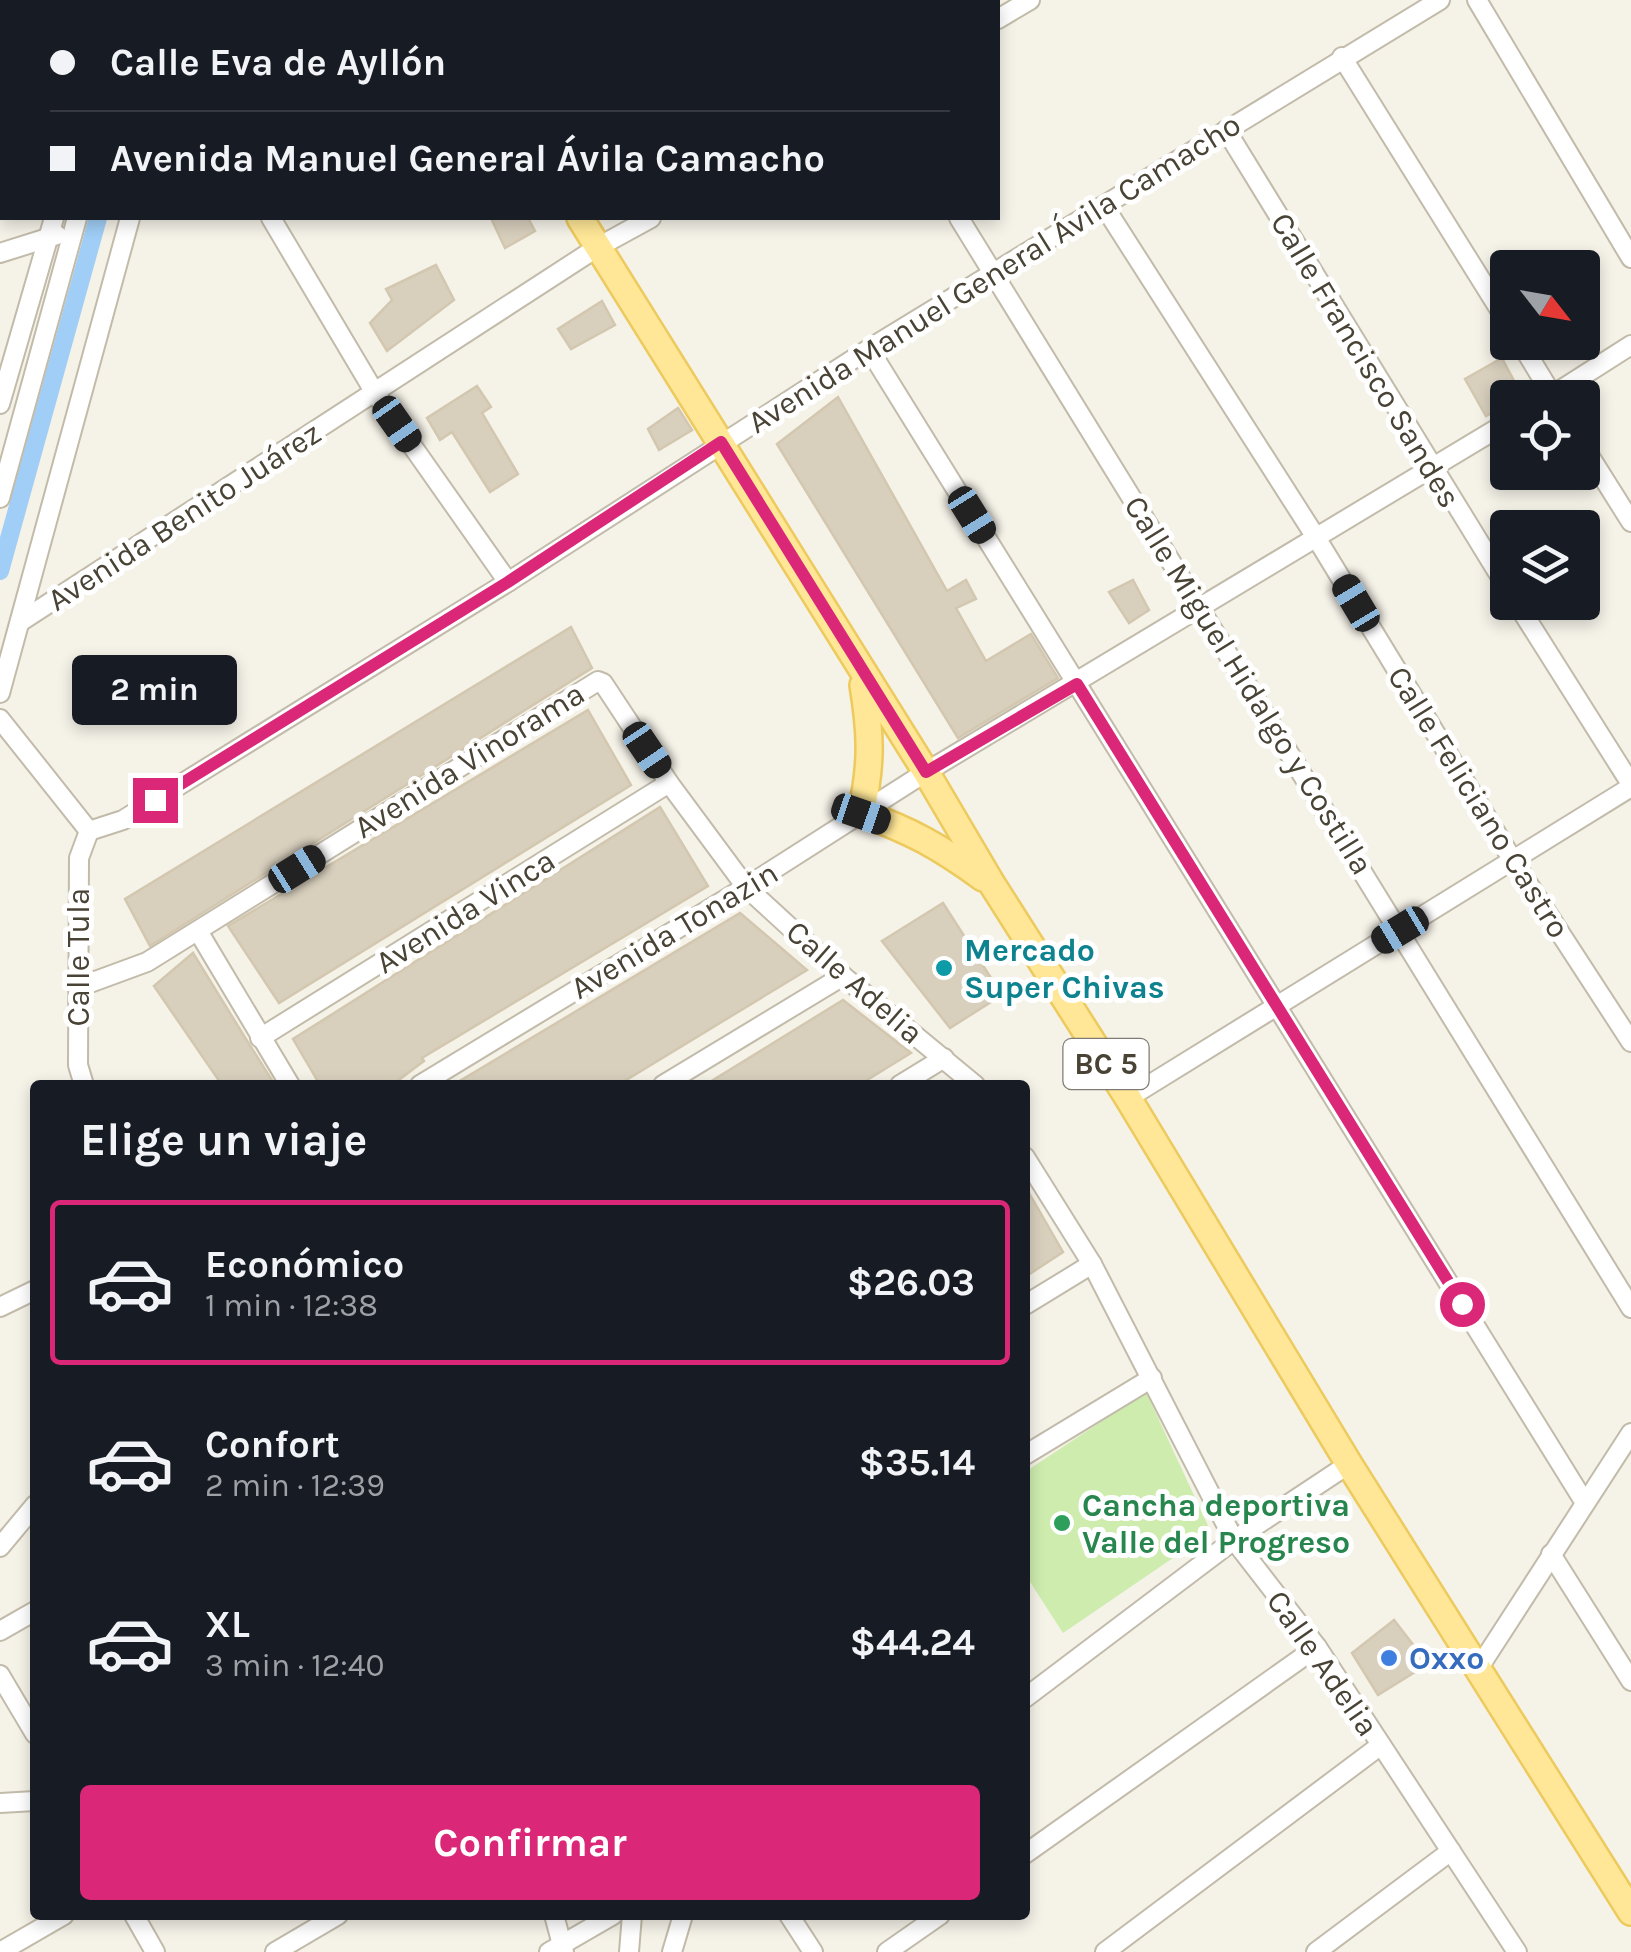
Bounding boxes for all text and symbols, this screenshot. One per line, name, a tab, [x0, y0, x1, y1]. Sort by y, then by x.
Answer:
text: Calle Eva de Ayllón	[110, 40, 446, 85]
street label: Avenida Manuel General Ávila Camacho	[740, 104, 1247, 441]
text: Avenida Manuel General Ávila Camacho	[110, 136, 825, 181]
street label: Calle Francisco Sandes	[1263, 206, 1468, 514]
north arrow	[1490, 250, 1600, 360]
map controls	[1490, 250, 1600, 620]
button: locate	[1490, 380, 1600, 490]
car	[368, 391, 426, 457]
street label: Avenida Benito Juárez	[41, 414, 328, 619]
car	[943, 482, 1001, 548]
street label: Calle Miguel Hidalgo y Costilla	[1116, 489, 1381, 881]
button: layers	[1490, 510, 1600, 620]
car	[1328, 570, 1384, 636]
callout: 2 min	[72, 655, 238, 725]
street label: Calle Feliciano Castro	[1380, 660, 1577, 945]
text: 2 min	[110, 671, 199, 708]
street label: Avenida Vinorama	[347, 675, 591, 846]
car	[618, 717, 676, 783]
route end	[133, 778, 178, 823]
car	[828, 790, 894, 838]
car	[264, 840, 330, 898]
street label: Avenida Vinca	[369, 842, 562, 981]
street label: Avenida Tonazin	[564, 854, 785, 1007]
street label: Calle Tula	[60, 888, 97, 1026]
car	[1367, 902, 1433, 958]
street label: Calle Adelia	[779, 913, 931, 1052]
place label: Mercado Super Chivas	[964, 932, 1165, 1006]
marker: Mercado Super Chivas	[933, 957, 955, 979]
road number: BC 5	[1064, 1039, 1148, 1089]
text: Elige un viaje	[80, 1114, 367, 1166]
icon: car	[85, 1238, 175, 1328]
text: Económico	[205, 1242, 404, 1287]
text: $26.03	[847, 1260, 975, 1305]
route start	[1440, 1282, 1485, 1327]
text: 1 min · 12:38	[205, 1287, 378, 1324]
icon: car	[85, 1418, 175, 1508]
text: Confort	[205, 1422, 340, 1467]
text: $35.14	[859, 1440, 975, 1485]
text: 2 min · 12:39	[205, 1467, 385, 1504]
place label: Cancha deportiva Valle del Progreso	[1082, 1487, 1350, 1561]
marker: Cancha deportiva Valle del Progreso	[1051, 1512, 1073, 1534]
street label: Calle Adelia	[1259, 1583, 1386, 1743]
icon: car	[85, 1598, 175, 1688]
text: XL	[205, 1602, 250, 1647]
text: $44.24	[850, 1620, 975, 1665]
place label: Oxxo	[1409, 1640, 1484, 1677]
text: 3 min · 12:40	[205, 1647, 385, 1684]
marker: Oxxo	[1378, 1647, 1400, 1669]
button: Confirmar	[80, 1785, 980, 1900]

